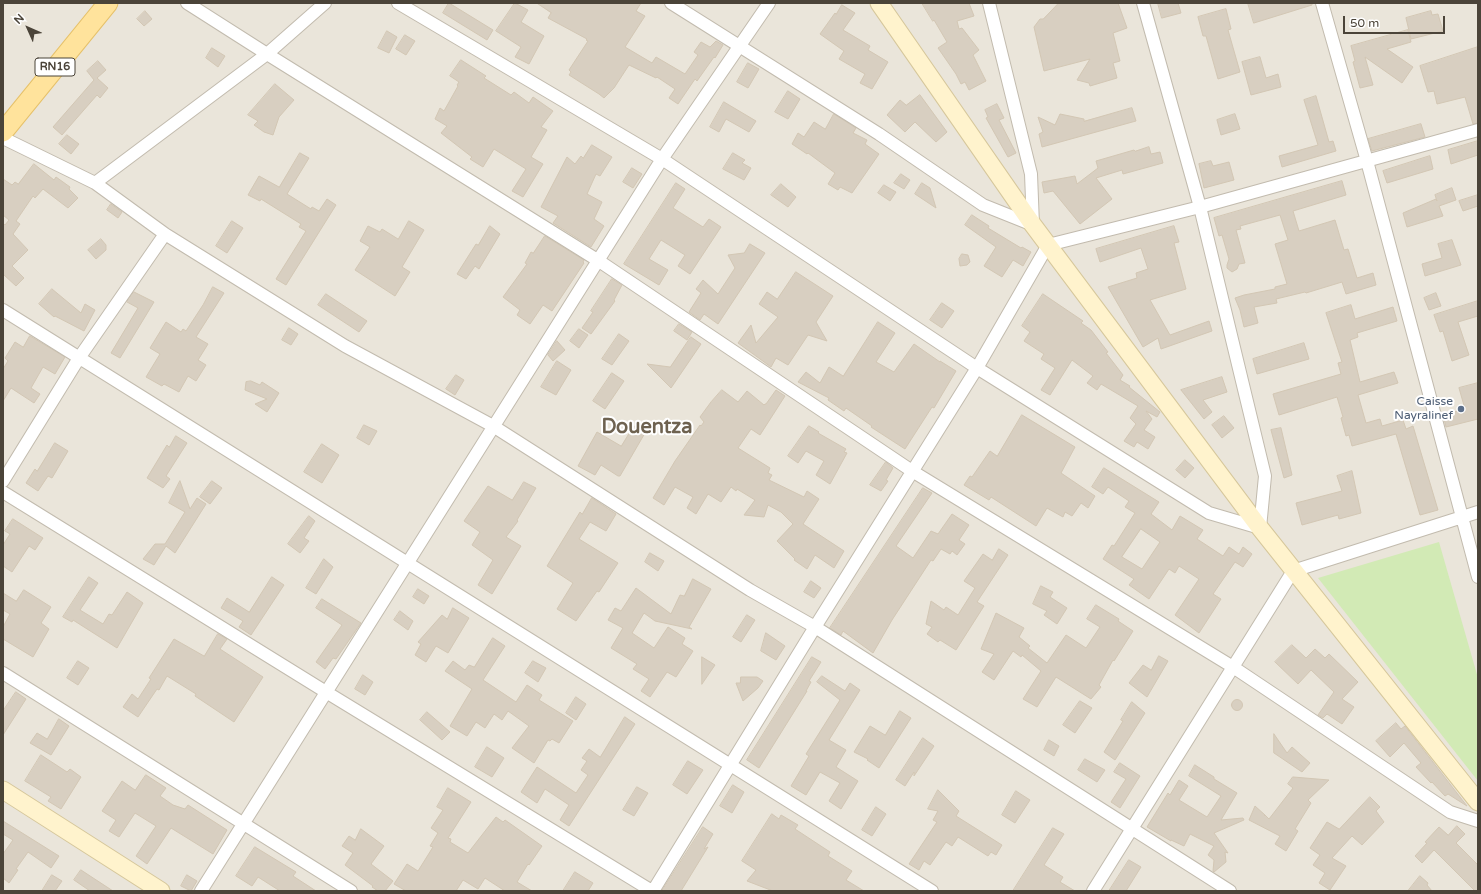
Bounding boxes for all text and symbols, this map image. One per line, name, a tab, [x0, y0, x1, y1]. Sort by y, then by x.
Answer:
north arrow	[8, 8, 48, 48]
scale bar	[1345, 8, 1447, 34]
text: N	[11, 11, 27, 27]
text: 50 m	[1350, 16, 1379, 30]
road number: RN16	[35, 58, 75, 76]
place label: Caisse Nayralinef	[1394, 395, 1453, 423]
marker: Caisse Nayralinef	[1456, 404, 1466, 414]
district label: Douentza	[601, 416, 693, 440]

